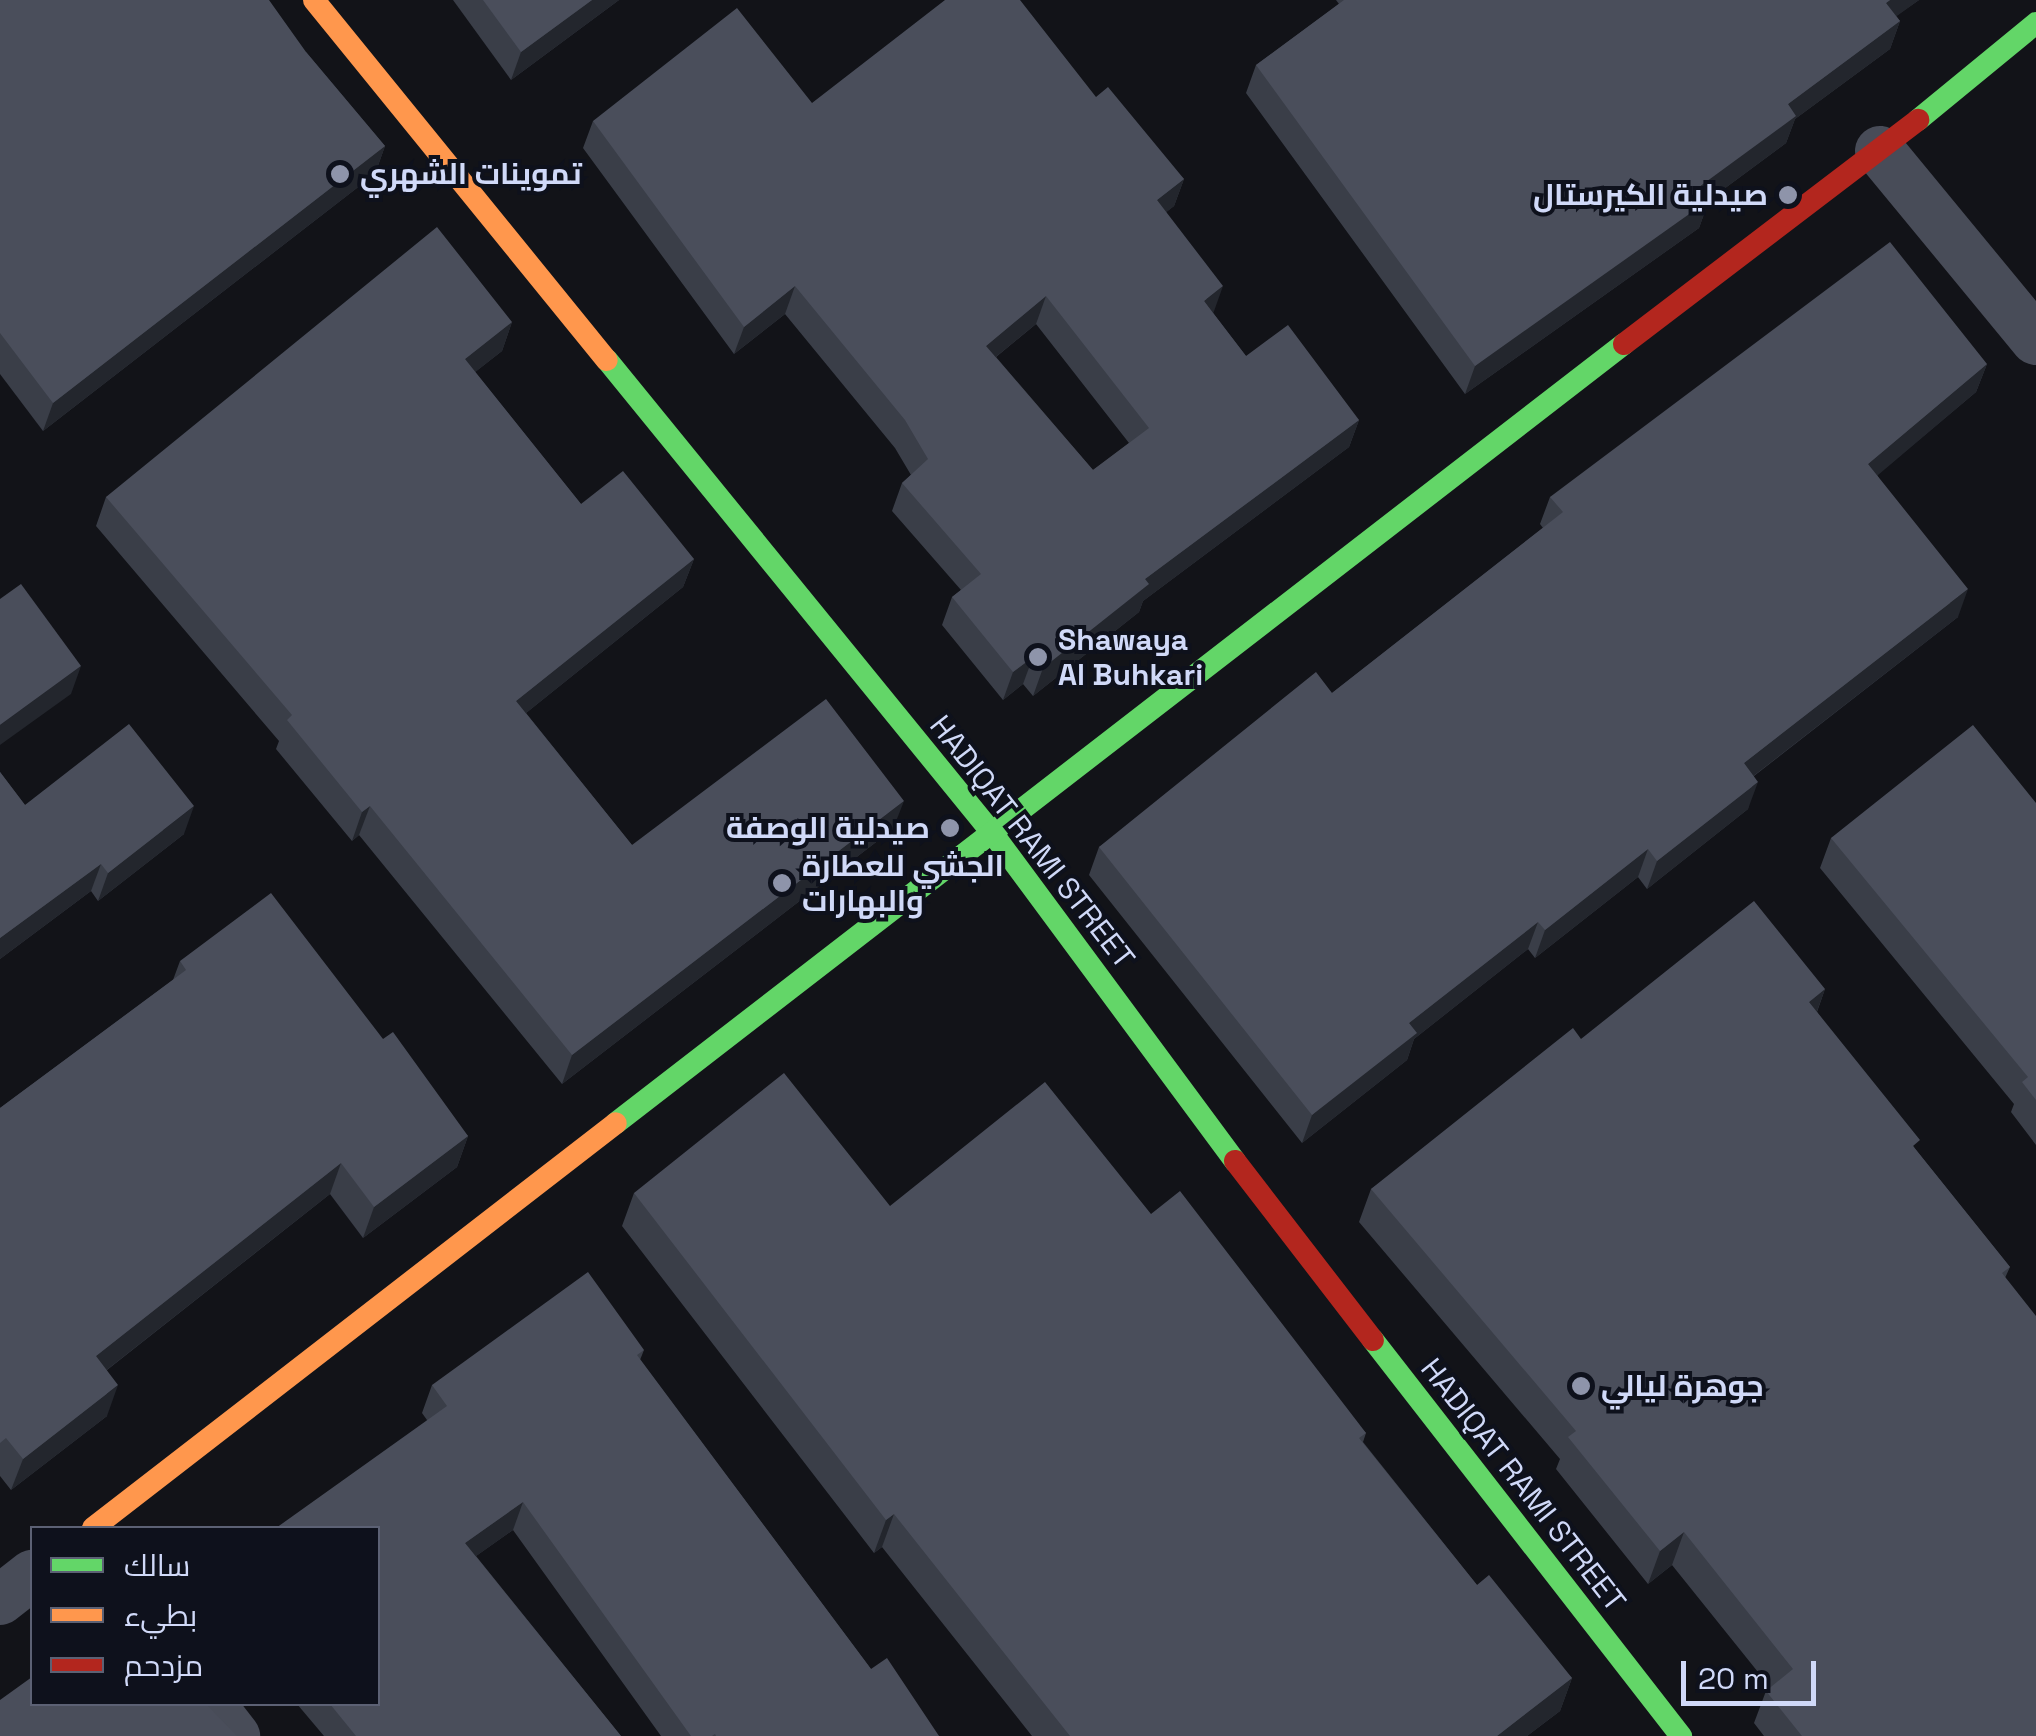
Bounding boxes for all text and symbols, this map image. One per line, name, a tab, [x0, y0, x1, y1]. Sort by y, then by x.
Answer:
place label: تموينات الشهري	[360, 156, 582, 192]
marker: تموينات الشهري	[329, 163, 351, 185]
place label: صيدلية الكيرستال	[1533, 177, 1768, 213]
marker: صيدلية الكيرستال	[1777, 184, 1799, 206]
place label: Shawaya Al Buhkari	[1058, 622, 1203, 692]
marker: Shawaya Al Buhkari	[1027, 646, 1049, 668]
street label: HADIQAT RAMI STREET	[922, 708, 1142, 976]
place label: صيدلية الوصفة	[726, 810, 930, 846]
marker: صيدلية الوصفة	[939, 817, 961, 839]
place label: الجشي للعطارة والبهارات	[802, 848, 1004, 918]
marker: الجشي للعطارة والبهارات	[771, 872, 793, 894]
street label: HADIQAT RAMI STREET	[1413, 1351, 1633, 1619]
place label: جوهرة ليالي	[1601, 1368, 1764, 1404]
marker: جوهرة ليالي	[1570, 1375, 1592, 1397]
legend	[30, 1526, 380, 1706]
text: سالك	[124, 1546, 190, 1585]
text: بطيء	[124, 1596, 197, 1635]
scale bar	[1686, 1641, 1821, 1703]
text: مزدحم	[124, 1646, 203, 1685]
text: 20 m	[1698, 1659, 1769, 1698]

